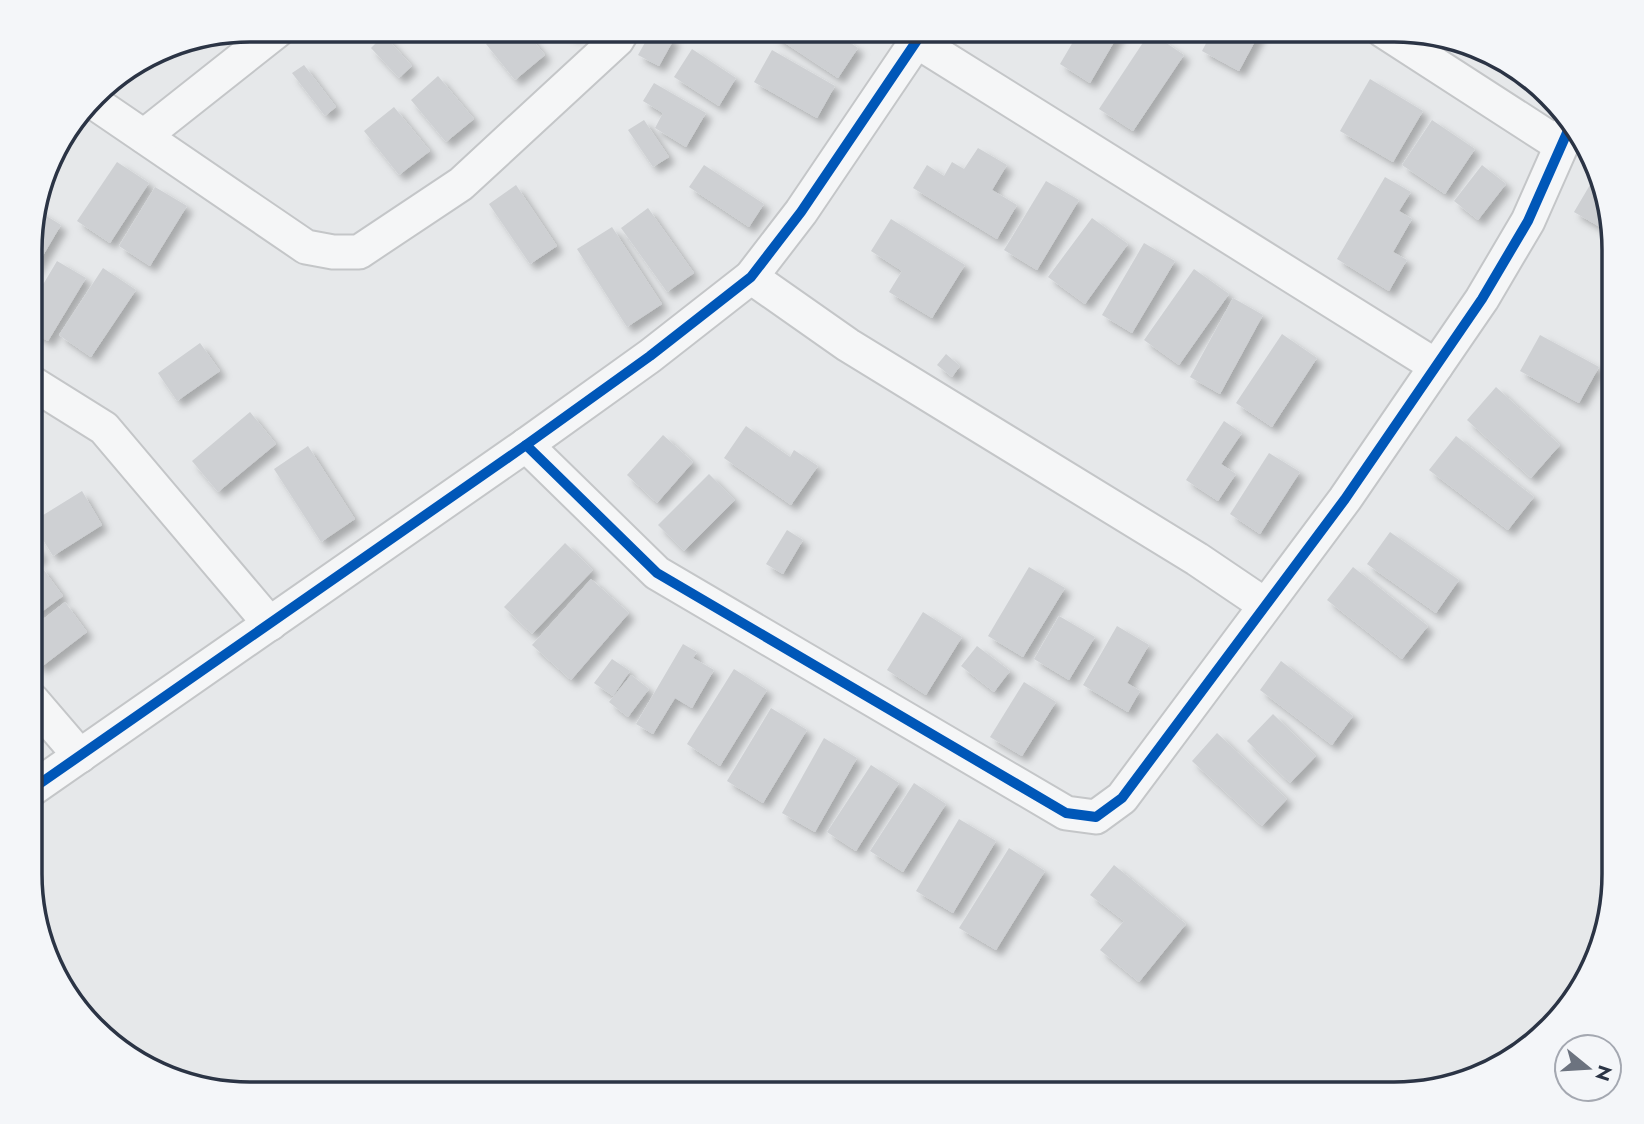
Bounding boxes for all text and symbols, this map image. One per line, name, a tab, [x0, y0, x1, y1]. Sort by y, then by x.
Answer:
north arrow	[1553, 1033, 1623, 1103]
text: N	[1589, 1062, 1619, 1084]

